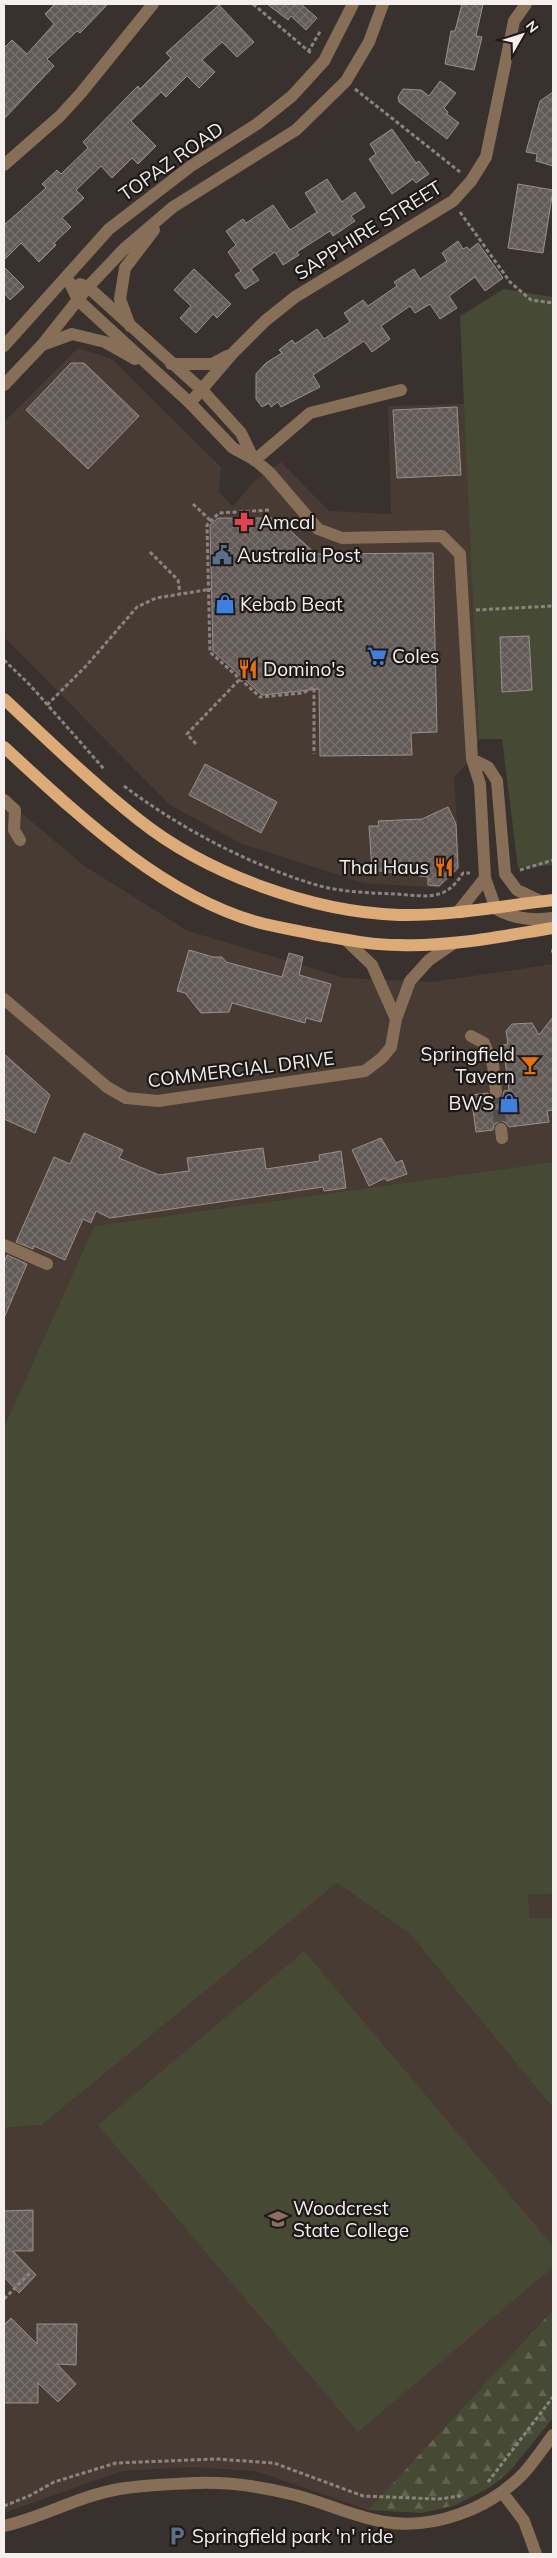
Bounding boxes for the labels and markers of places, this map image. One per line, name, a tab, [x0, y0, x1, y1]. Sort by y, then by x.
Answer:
place label: Amcal	[259, 510, 315, 534]
pharmacy icon: Amcal	[233, 511, 255, 533]
place label: Australia Post	[237, 543, 361, 567]
public building icon: Australia Post	[211, 544, 233, 566]
place label: Kebab Beat	[240, 592, 343, 616]
shop icon: Kebab Beat	[214, 593, 236, 615]
place label: Coles	[392, 644, 439, 668]
supermarket icon: Coles	[366, 645, 388, 667]
place label: Domino's	[263, 657, 345, 681]
restaurant icon: Domino's	[237, 658, 259, 680]
place label: Thai Haus	[339, 855, 429, 879]
restaurant icon: Thai Haus	[433, 856, 455, 878]
place label: Springfield Tavern	[421, 1042, 515, 1088]
bar icon: Springfield Tavern	[519, 1054, 541, 1076]
place label: BWS	[449, 1091, 494, 1115]
shop icon: BWS	[498, 1092, 520, 1114]
place label: Woodcrest State College	[293, 2196, 409, 2242]
school or university icon: Woodcrest State College	[267, 2208, 289, 2230]
place label: Springfield park 'n' ride	[192, 2524, 393, 2548]
parking icon: Springfield park 'n' ride	[166, 2525, 188, 2547]

